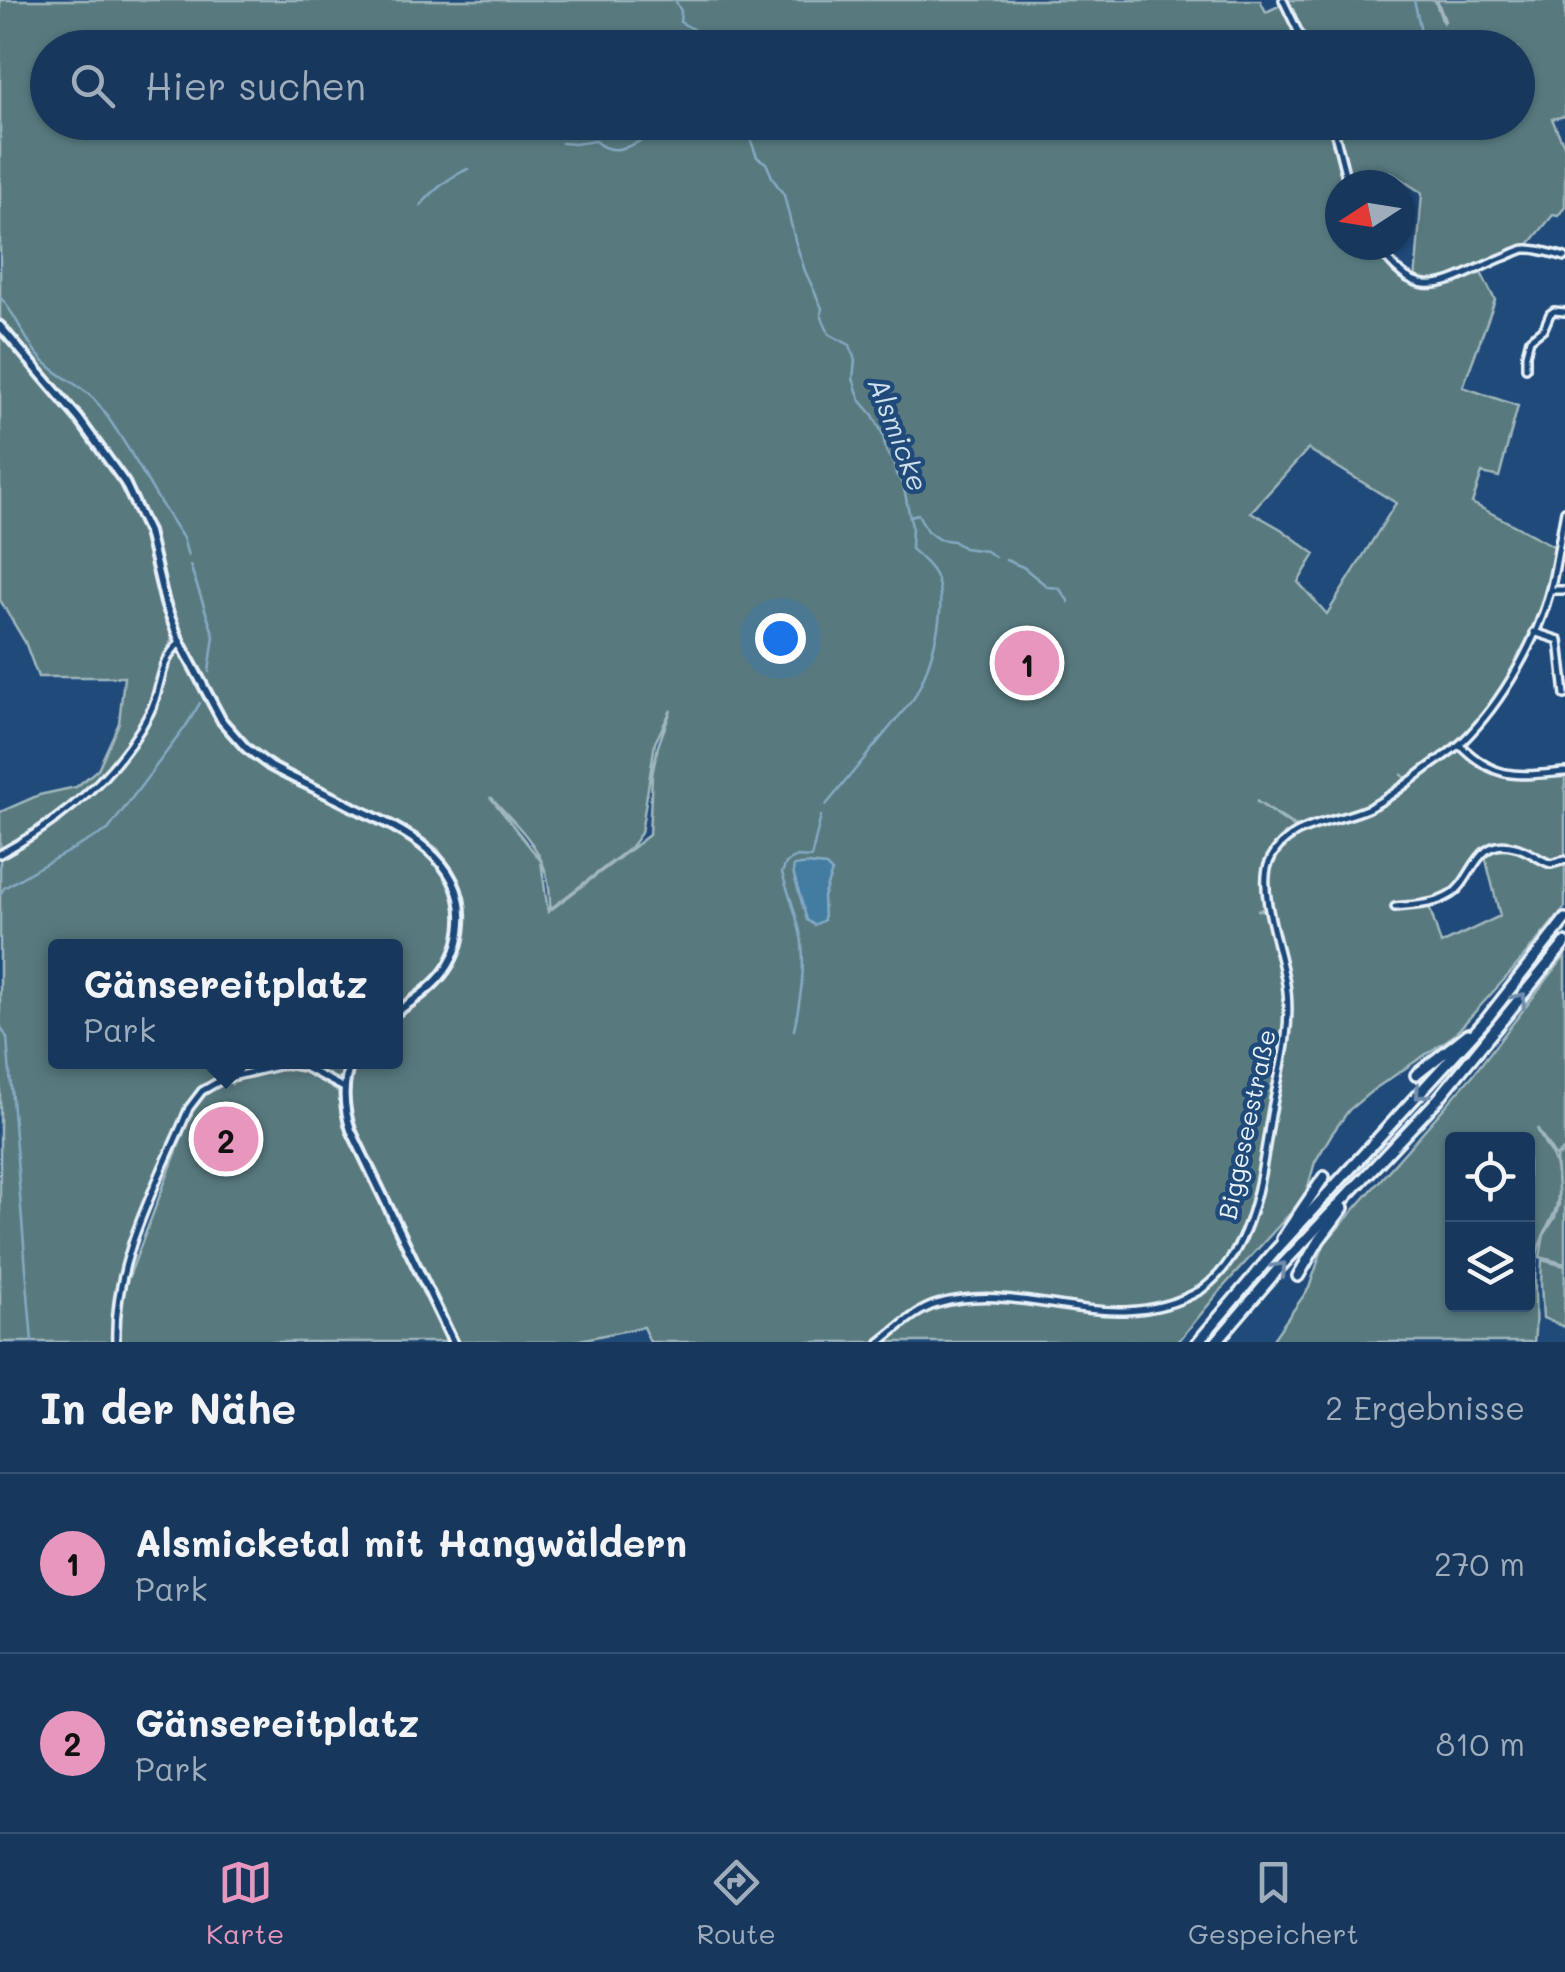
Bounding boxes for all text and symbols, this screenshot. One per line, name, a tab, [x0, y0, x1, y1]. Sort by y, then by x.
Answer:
search box	[30, 30, 1535, 140]
icon: search	[65, 58, 120, 113]
text: Hier suchen	[145, 60, 366, 110]
north arrow	[1325, 170, 1415, 260]
water label: Alsmicke	[861, 372, 937, 496]
your location	[755, 613, 806, 664]
pin: 1	[994, 626, 1060, 700]
popup	[48, 939, 403, 1069]
text: Gänsereitplatz	[83, 958, 368, 1008]
one-way arrow	[1508, 992, 1526, 1010]
text: Park	[83, 1008, 156, 1050]
street label: Biggeseestraße	[1210, 1026, 1282, 1222]
one-way arrow	[1414, 1081, 1432, 1100]
pin: 2	[194, 1102, 258, 1176]
map controls	[1445, 1132, 1535, 1312]
button: locate	[1445, 1132, 1535, 1222]
button: layers	[1445, 1222, 1535, 1312]
one-way arrow	[1268, 1261, 1286, 1280]
text: In der Nähe	[40, 1380, 296, 1435]
text: 2 Ergebnisse	[1325, 1386, 1525, 1428]
text: Alsmicketal mit Hangwäldern	[135, 1517, 687, 1567]
text: 1	[65, 1542, 80, 1584]
text: 270 m	[1434, 1542, 1525, 1584]
text: Park	[135, 1567, 208, 1609]
text: Gänsereitplatz	[135, 1697, 419, 1747]
text: 2	[64, 1722, 81, 1764]
text: 810 m	[1436, 1722, 1525, 1764]
text: Park	[135, 1747, 208, 1789]
tab: Karte	[206, 1855, 284, 1951]
tab: Route	[696, 1855, 776, 1951]
tab: Gespeichert	[1188, 1855, 1359, 1951]

